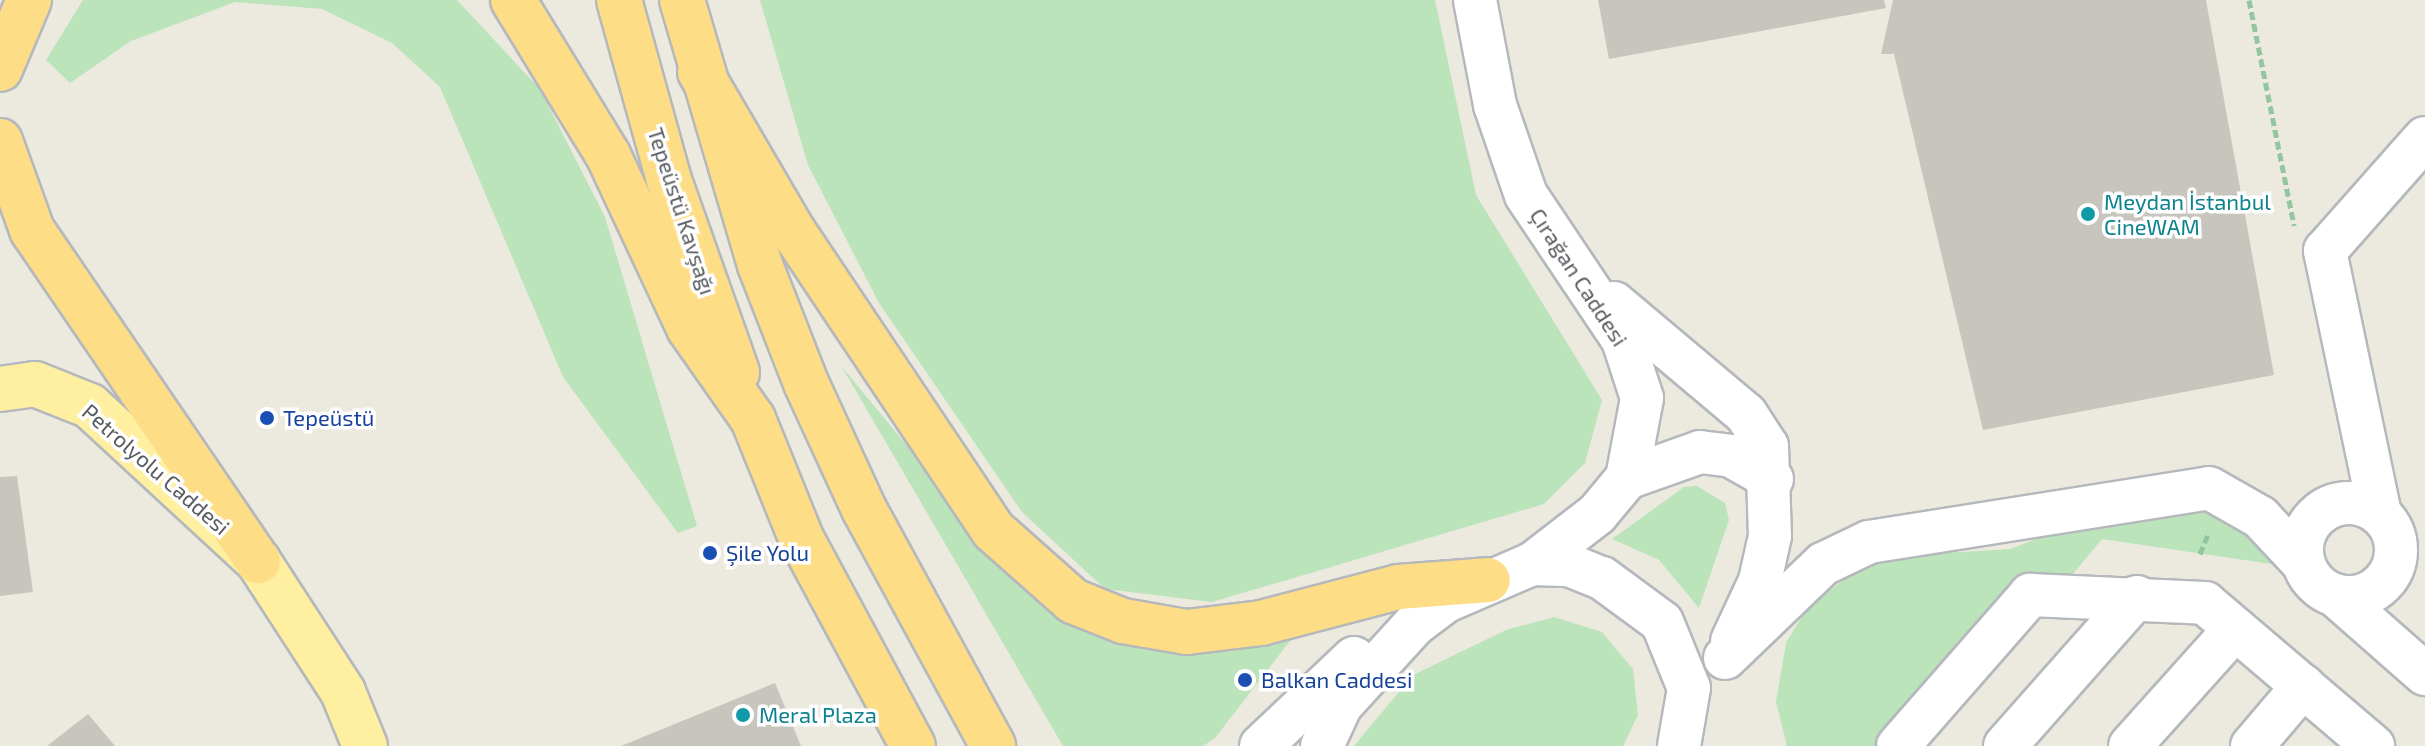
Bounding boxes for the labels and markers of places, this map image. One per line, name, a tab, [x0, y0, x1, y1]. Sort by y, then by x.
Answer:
place label: Meydan İstanbul CineWAM	[2104, 188, 2271, 240]
marker: Meydan İstanbul CineWAM	[2079, 205, 2097, 223]
place label: Tepeüstü	[283, 405, 374, 431]
marker: Tepeüstü	[258, 409, 276, 427]
place label: Şile Yolu	[726, 540, 810, 566]
marker: Şile Yolu	[701, 544, 719, 562]
place label: Balkan Caddesi	[1261, 667, 1412, 693]
marker: Balkan Caddesi	[1236, 671, 1254, 689]
place label: Meral Plaza	[759, 702, 877, 728]
marker: Meral Plaza	[734, 706, 752, 724]

